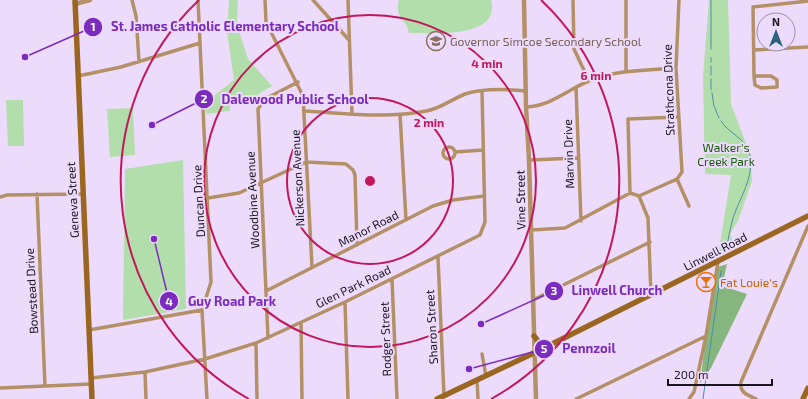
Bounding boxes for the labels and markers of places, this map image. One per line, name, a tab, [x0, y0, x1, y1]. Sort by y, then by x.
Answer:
callout: St. James Catholic Elementary School	[83, 14, 347, 39]
school or university icon: Governor Simcoe Secondary School	[425, 30, 447, 52]
place label: Governor Simcoe Secondary School	[450, 34, 642, 48]
callout: Dalewood Public School	[194, 87, 377, 112]
centre of rings	[363, 174, 377, 188]
bar icon: Fat Louie's	[695, 271, 717, 293]
place label: Fat Louie's	[720, 275, 778, 289]
callout: Linwell Church	[544, 278, 671, 303]
callout: Guy Road Park	[159, 289, 284, 314]
callout: Pennzoil	[534, 336, 624, 361]

